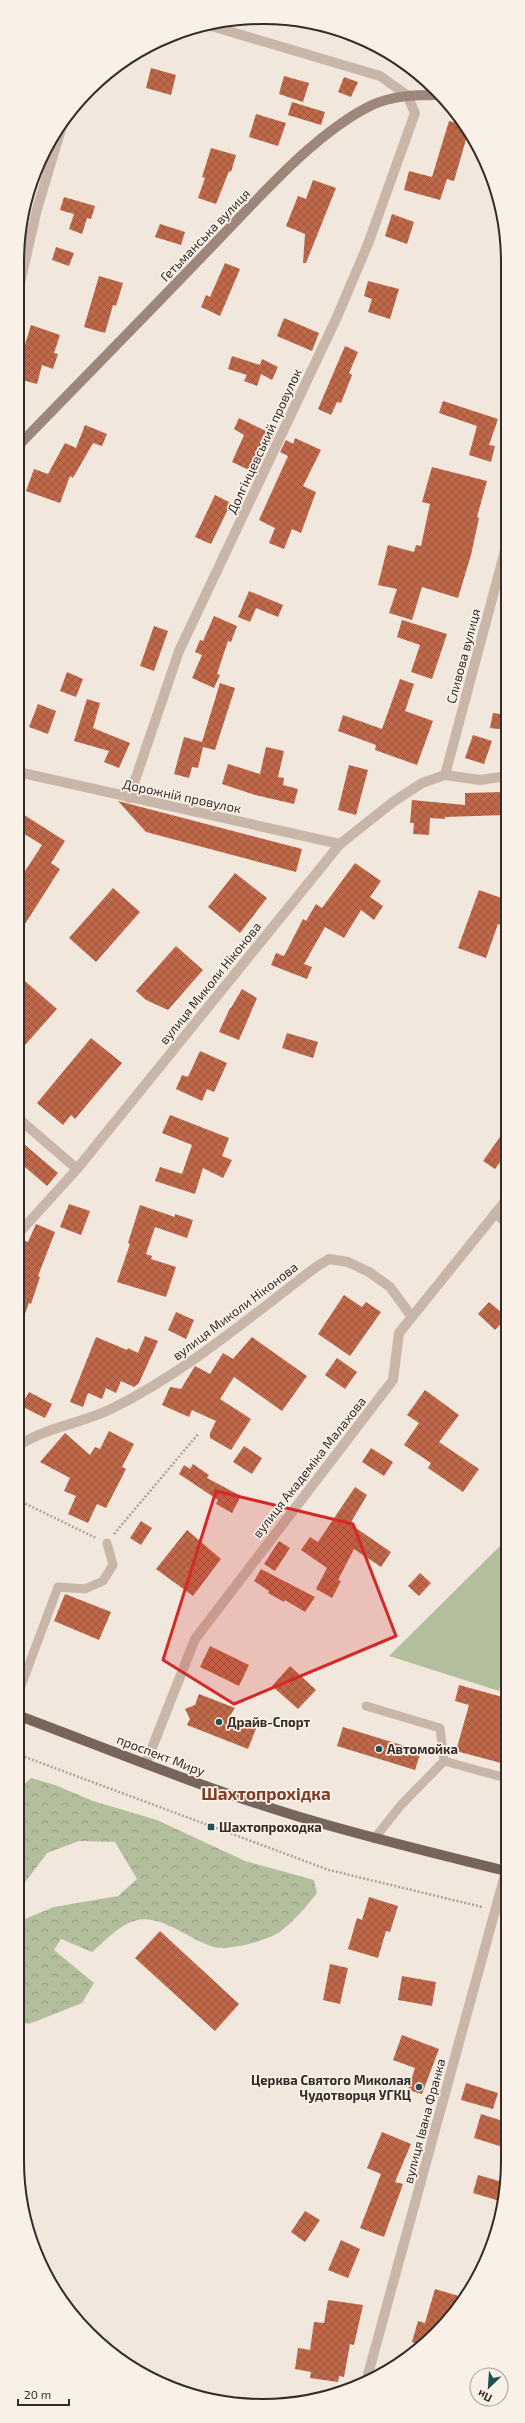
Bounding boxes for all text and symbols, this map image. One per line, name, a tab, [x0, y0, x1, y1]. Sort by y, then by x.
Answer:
street label: Гетьманська вулиця	[157, 185, 253, 285]
street label: Долгінцевський провулок	[223, 366, 305, 516]
street label: Сливова вулиця	[443, 607, 483, 705]
street label: Дорожній провулок	[121, 776, 243, 816]
street label: вулиця Миколи Ніконова	[156, 919, 264, 1047]
street label: вулиця Миколи Ніконова	[169, 1259, 301, 1363]
street label: вулиця Академіка Малахова	[249, 1393, 369, 1541]
place label: Драйв-Спорт	[227, 1714, 311, 1730]
marker: Драйв-Спорт	[214, 1717, 224, 1727]
street label: проспект Миру	[115, 1731, 207, 1779]
place label: Автомойка	[387, 1741, 458, 1757]
marker: Автомойка	[374, 1744, 384, 1754]
district label: Шахтопрохідка	[201, 1783, 331, 1803]
place label: Шахтопроходка	[219, 1819, 322, 1835]
marker: Шахтопроходка	[206, 1822, 216, 1832]
street label: вулиця Івана Франка	[400, 2057, 448, 2185]
place label: Церква Святого Миколая Чудотворця УГКЦ	[251, 2072, 411, 2103]
marker: Церква Святого Миколая Чудотворця УГКЦ	[414, 2082, 424, 2092]
north arrow	[469, 2367, 509, 2407]
scale bar	[18, 2381, 69, 2407]
text: 20 m	[24, 2387, 51, 2401]
text: Пн	[475, 2388, 494, 2405]

